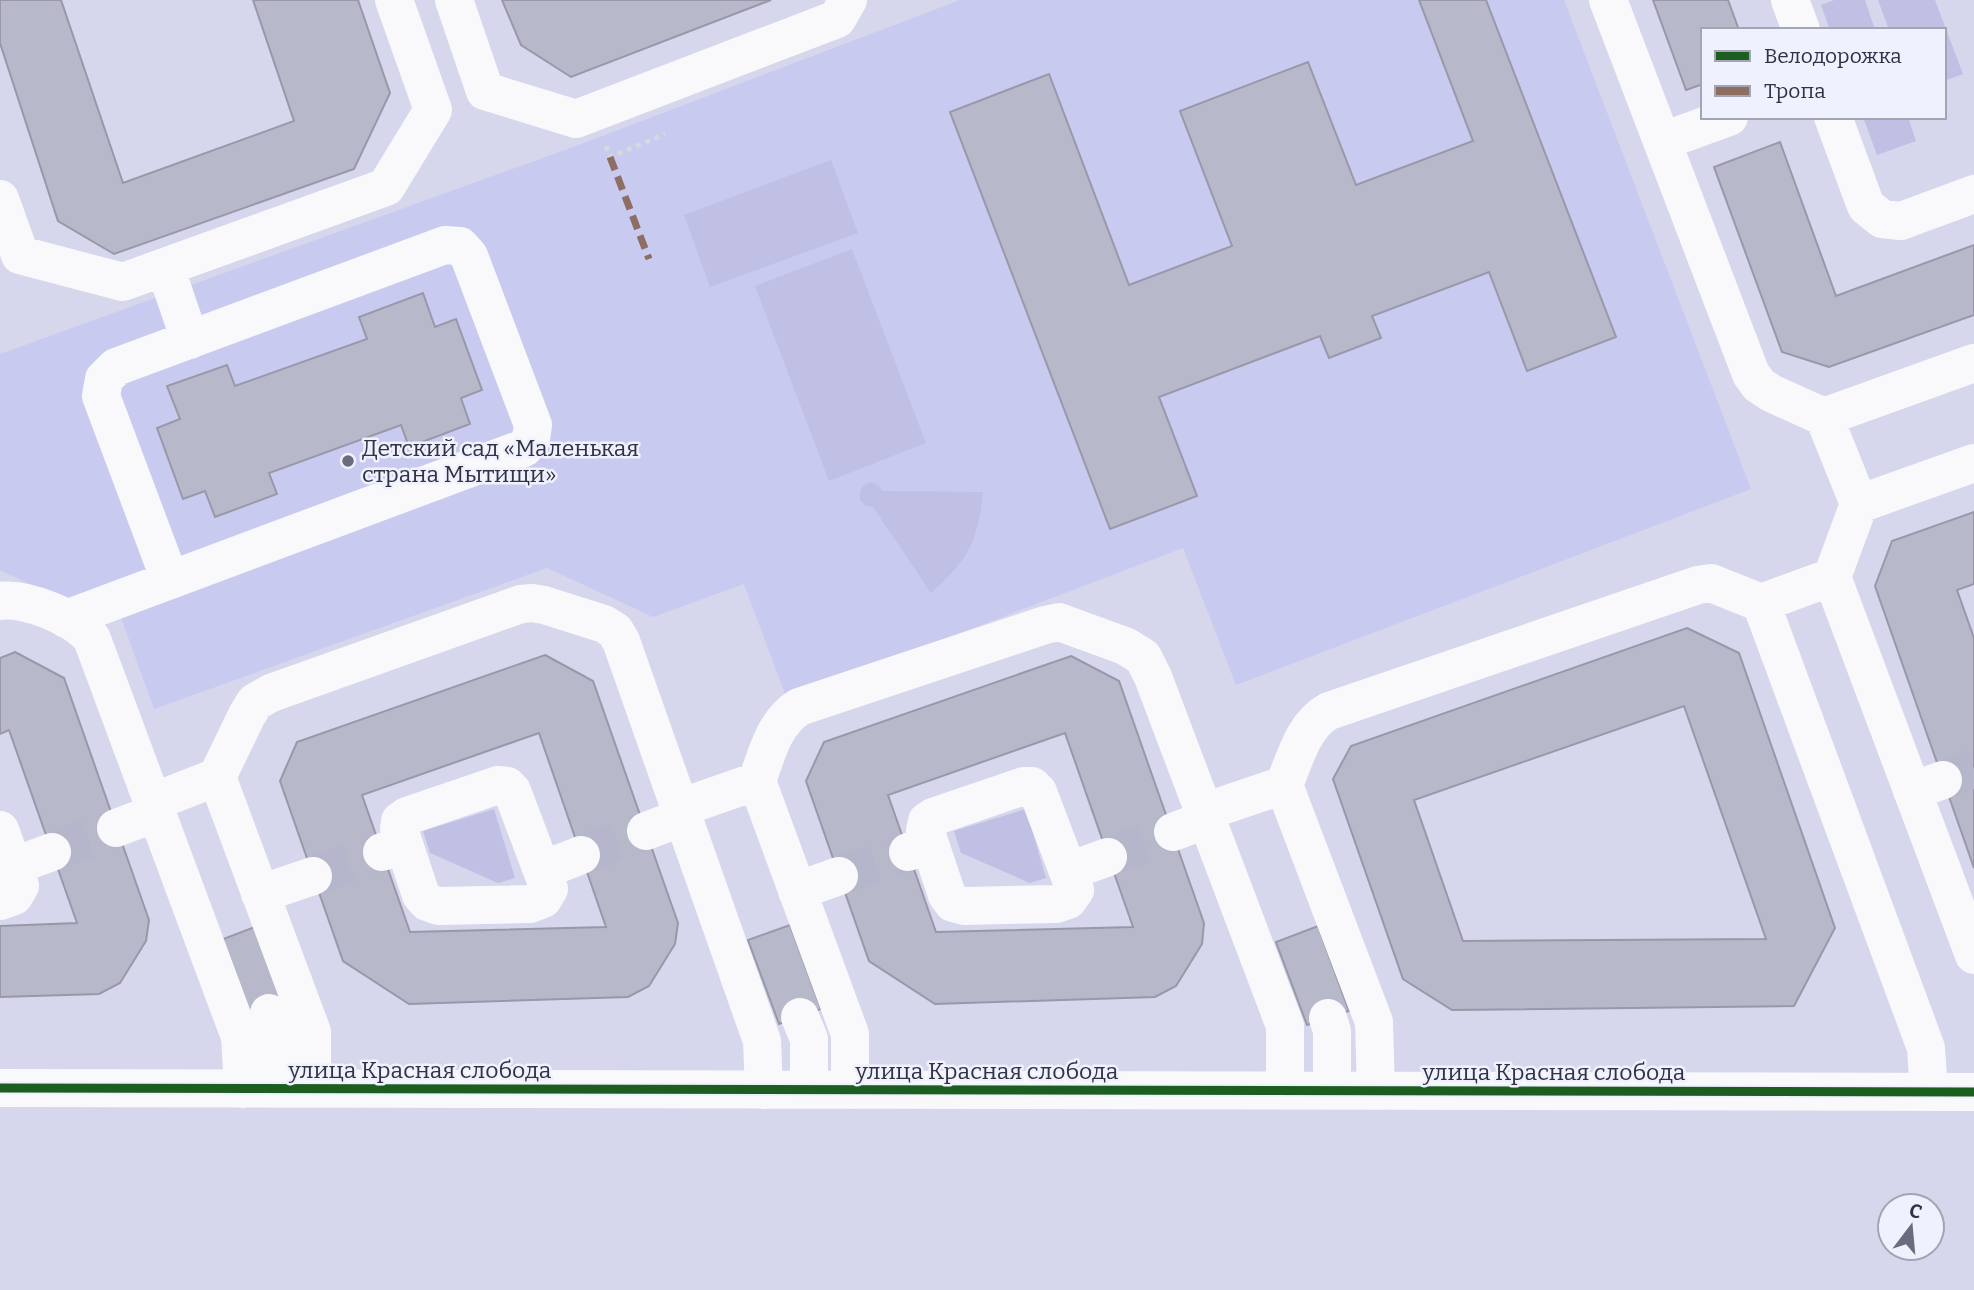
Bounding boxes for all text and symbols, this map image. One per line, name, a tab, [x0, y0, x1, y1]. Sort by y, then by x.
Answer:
legend	[1701, 28, 1946, 119]
text: Велодорожка	[1764, 43, 1902, 69]
text: Тропа	[1764, 78, 1826, 104]
place label: Детский сад «Маленькая страна Мытищи»	[362, 434, 639, 488]
marker: Детский сад «Маленькая страна Мытищи»	[340, 453, 356, 469]
street label: улица Красная слобода	[288, 1056, 552, 1084]
street label: улица Красная слобода	[855, 1057, 1119, 1085]
street label: улица Красная слобода	[1422, 1058, 1686, 1086]
north arrow	[1876, 1192, 1946, 1262]
text: С	[1907, 1198, 1924, 1224]

